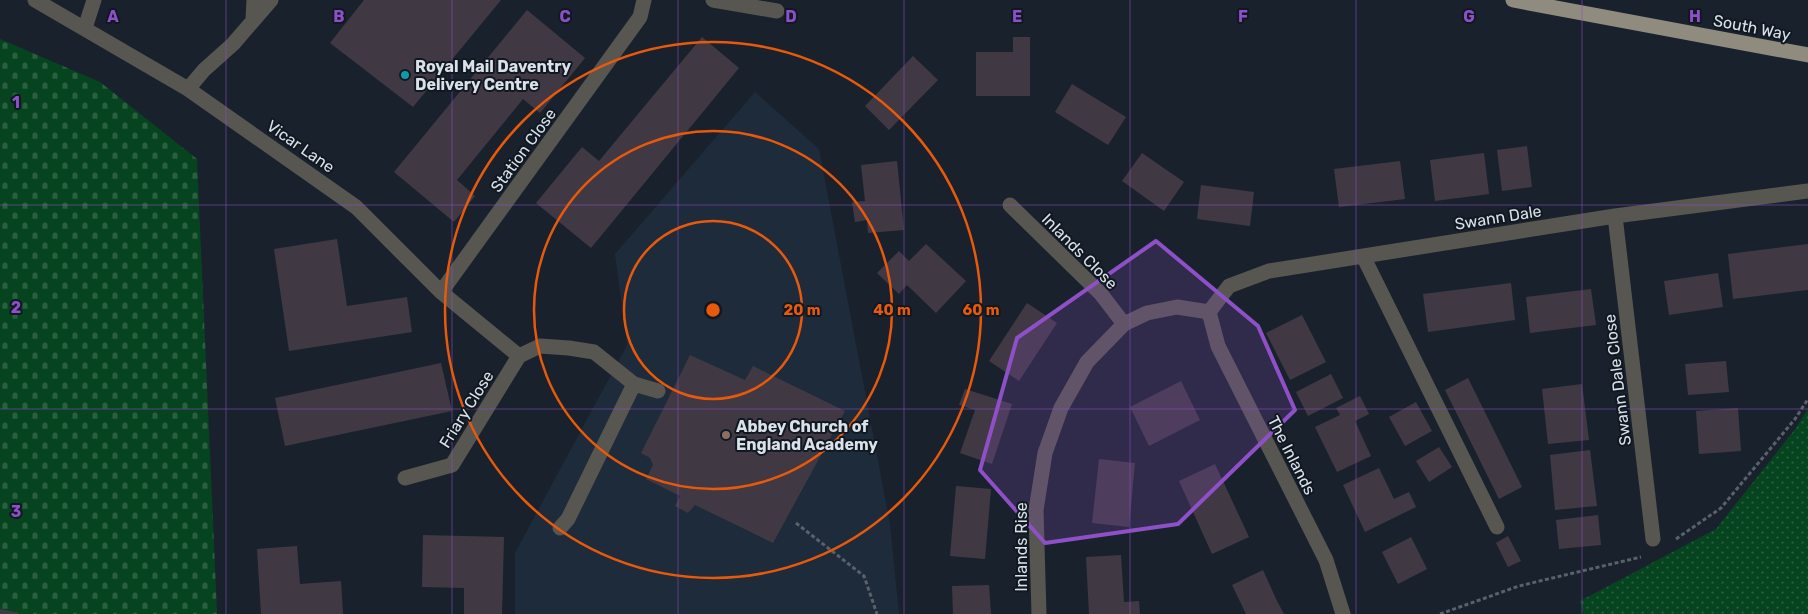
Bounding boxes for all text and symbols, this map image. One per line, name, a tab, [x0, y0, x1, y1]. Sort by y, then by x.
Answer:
text: A	[107, 7, 119, 26]
text: B	[333, 7, 345, 26]
text: C	[559, 7, 571, 26]
text: D	[785, 7, 797, 26]
text: E	[1012, 7, 1022, 26]
text: F	[1238, 7, 1248, 26]
text: G	[1463, 7, 1475, 26]
text: H	[1689, 7, 1701, 26]
street label: South Way	[1712, 11, 1792, 44]
place label: Royal Mail Daventry Delivery Centre	[415, 57, 572, 94]
marker: Royal Mail Daventry Delivery Centre	[399, 69, 411, 81]
text: 1	[12, 93, 20, 112]
street label: Station Close	[487, 105, 560, 196]
street label: Vicar Lane	[263, 116, 338, 177]
street label: Swann Dale	[1453, 201, 1543, 234]
street label: Inlands Close	[1038, 210, 1121, 293]
text: 2	[11, 298, 21, 317]
centre of rings	[704, 301, 722, 319]
text: 20 m	[784, 301, 820, 319]
text: 40 m	[873, 301, 911, 319]
text: 60 m	[963, 301, 999, 319]
street label: Swann Dale Close	[1600, 313, 1635, 447]
street label: Friary Close	[435, 367, 498, 451]
street label: The Inlands	[1264, 413, 1319, 498]
place label: Abbey Church of England Academy	[736, 417, 878, 454]
marker: Abbey Church of England Academy	[720, 429, 732, 441]
text: 3	[11, 502, 21, 521]
street label: Inlands Rise	[1012, 502, 1031, 592]

